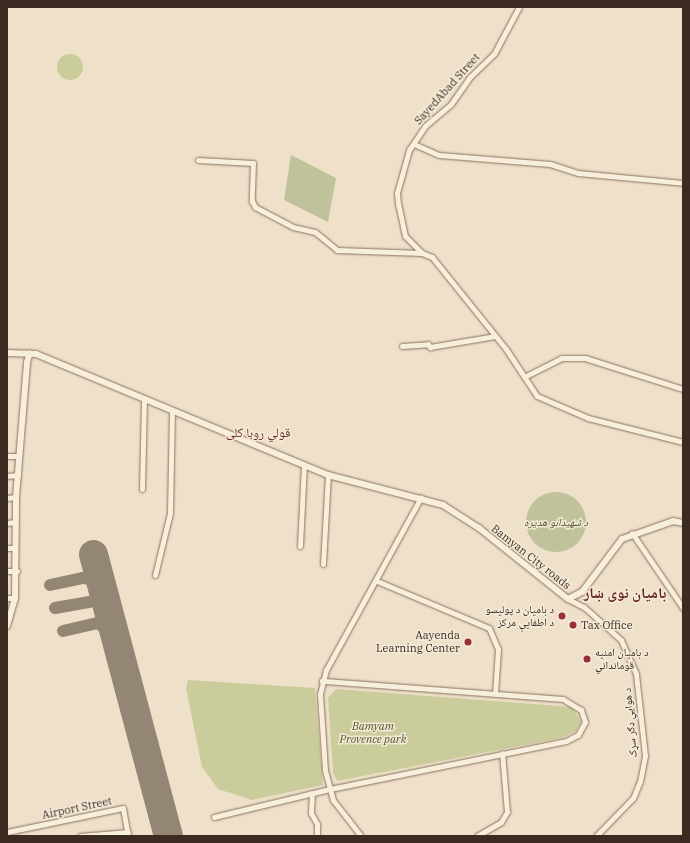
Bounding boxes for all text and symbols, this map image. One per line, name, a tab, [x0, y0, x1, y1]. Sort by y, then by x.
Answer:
street label: SayedAbad Street	[412, 51, 482, 127]
district label: قولي روبا کلی	[226, 425, 290, 441]
park label: د شهیدانو هدیره	[524, 515, 588, 529]
street label: Bamyan City roads	[489, 522, 573, 592]
district label: باميان نوی ښار	[584, 584, 666, 602]
place label: د بامیان د پولیسو د اطفايې مرکز	[486, 603, 554, 629]
marker: د بامیان د پولیسو د اطفايې مرکز	[557, 611, 567, 621]
place label: Tax Office	[581, 618, 633, 632]
marker: Tax Office	[568, 620, 578, 630]
place label: Aayenda Learning Center	[376, 629, 460, 655]
marker: Aayenda Learning Center	[463, 637, 473, 647]
place label: د بامیان امنیه قومانداني	[595, 646, 648, 672]
marker: د بامیان امنیه قومانداني	[582, 654, 592, 664]
street label: د هوايي ډګر سړک	[620, 688, 640, 758]
park label: Bamyam Provence park	[339, 720, 407, 746]
street label: Airport Street	[41, 794, 113, 822]

